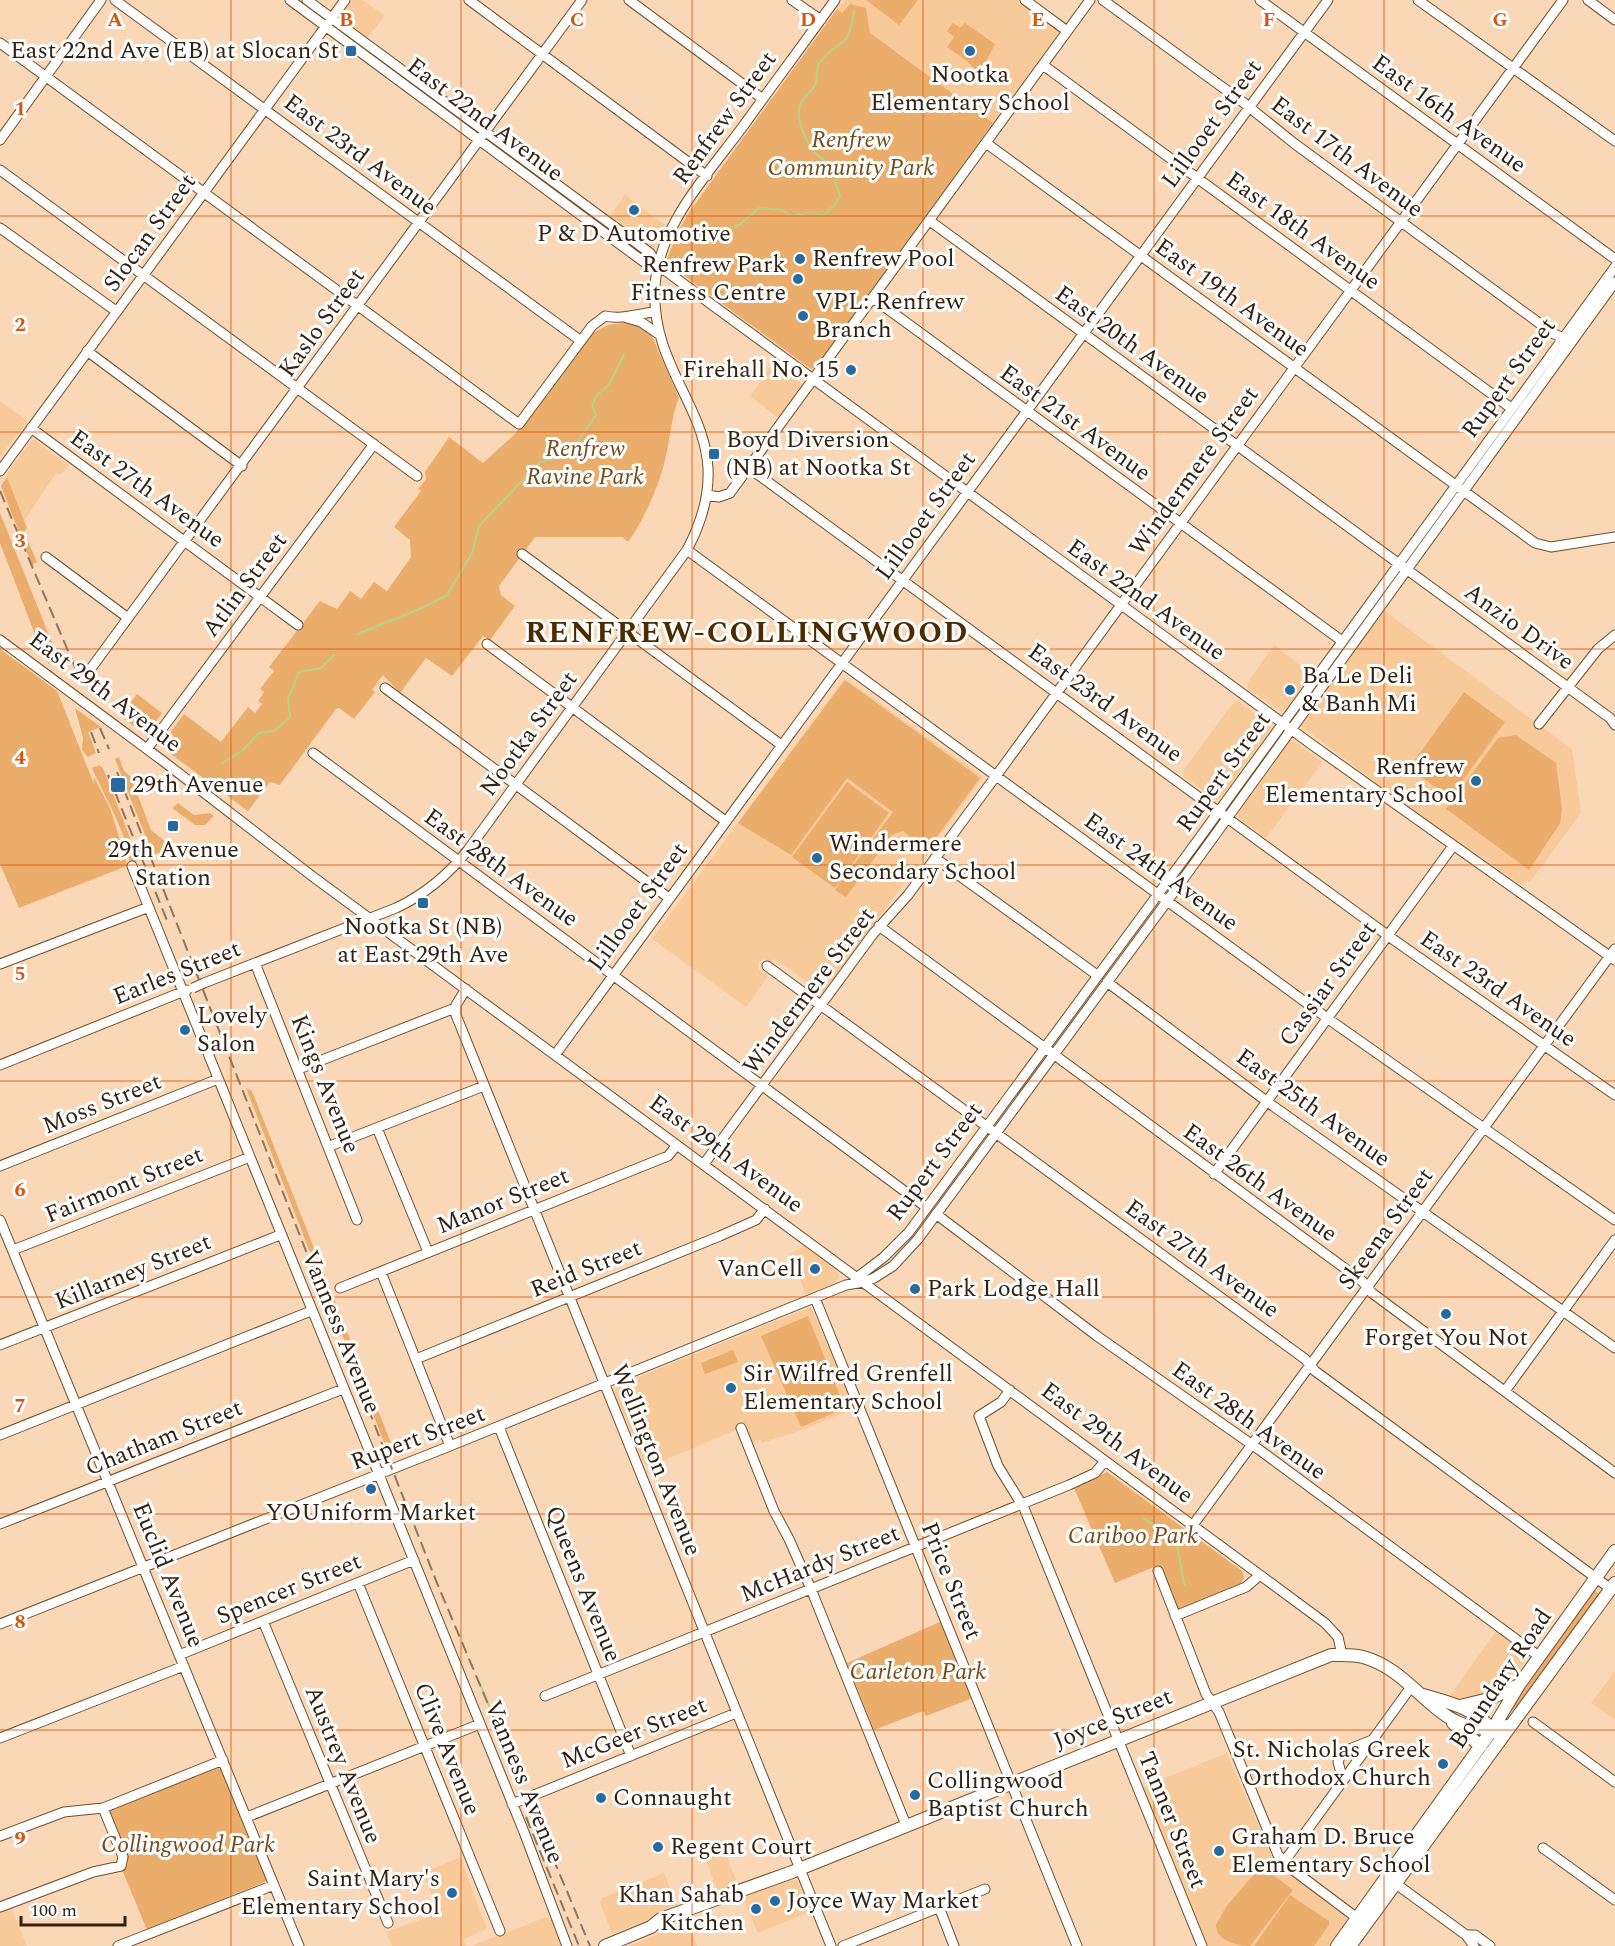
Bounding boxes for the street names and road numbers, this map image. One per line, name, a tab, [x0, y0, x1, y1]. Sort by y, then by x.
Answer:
street label: Renfrew Street	[664, 44, 786, 192]
street label: East 16th Avenue	[1364, 45, 1534, 183]
street label: East 22nd Avenue	[399, 49, 571, 191]
street label: Lillooet Street	[1153, 52, 1271, 196]
street label: East 23rd Avenue	[276, 85, 444, 225]
street label: East 17th Avenue	[1263, 87, 1431, 227]
street label: East 18th Avenue	[1218, 162, 1388, 300]
street label: Slocan Street	[95, 166, 205, 300]
street label: East 19th Avenue	[1147, 229, 1317, 367]
street label: Kaslo Street	[270, 261, 374, 385]
street label: East 20th Avenue	[1047, 276, 1217, 414]
street label: Rupert Street	[1453, 310, 1565, 446]
street label: East 21st Avenue	[992, 356, 1158, 490]
street label: Windermere Street	[1120, 379, 1268, 563]
street label: East 27th Avenue	[62, 420, 232, 558]
street label: Lillooet Street	[867, 444, 985, 588]
street label: Atlin Street	[194, 525, 296, 645]
street label: East 22nd Avenue	[1059, 530, 1233, 670]
street label: Anzio Drive	[1456, 575, 1582, 679]
street label: East 29th Avenue	[21, 622, 189, 762]
street label: East 23rd Avenue	[1020, 634, 1190, 772]
street label: Nootka Street	[471, 664, 587, 804]
street label: Rupert Street	[1168, 704, 1280, 840]
street label: East 28th Avenue	[416, 799, 586, 937]
street label: East 24th Avenue	[1076, 803, 1246, 941]
street label: Lillooet Street	[579, 835, 697, 979]
street label: Windermere Street	[734, 900, 884, 1082]
street label: Cassiar Street	[1270, 914, 1386, 1054]
street label: East 23rd Avenue	[1412, 921, 1584, 1057]
street label: Earles Street	[108, 931, 246, 1015]
street label: Kings Avenue	[281, 1009, 369, 1159]
street label: East 25th Avenue	[1228, 1039, 1398, 1177]
street label: Moss Street	[37, 1064, 167, 1144]
street label: East 29th Avenue	[641, 1085, 811, 1223]
street label: Rupert Street	[878, 1095, 992, 1229]
street label: East 26th Avenue	[1175, 1114, 1345, 1252]
street label: Fairmont Street	[39, 1137, 209, 1233]
street label: Manor Street	[431, 1158, 575, 1244]
street label: Skeena Street	[1329, 1160, 1443, 1298]
street label: East 27th Avenue	[1117, 1190, 1287, 1328]
street label: Killarney Street	[49, 1224, 217, 1320]
street label: Reid Street	[525, 1230, 647, 1308]
street label: Vanness Avenue	[292, 1245, 390, 1419]
street label: East 28th Avenue	[1164, 1352, 1334, 1490]
street label: Wellington Avenue	[601, 1359, 711, 1561]
street label: East 29th Avenue	[1033, 1373, 1201, 1513]
street label: Chatham Street	[80, 1390, 248, 1486]
street label: Rupert Street	[345, 1396, 491, 1480]
street label: Euclid Avenue	[122, 1497, 214, 1653]
street label: Queens Avenue	[535, 1500, 631, 1668]
street label: McHardy Street	[735, 1516, 905, 1612]
street label: Price Street	[911, 1517, 991, 1645]
street label: Spencer Street	[211, 1544, 367, 1634]
street label: Boundary Road	[1441, 1601, 1561, 1757]
street label: Clive Avenue	[404, 1677, 490, 1821]
street label: Joyce Street	[1048, 1679, 1178, 1759]
street label: Austrey Avenue	[295, 1680, 391, 1850]
street label: McGeer Street	[556, 1687, 712, 1779]
street label: Vanness Avenue	[475, 1695, 573, 1869]
street label: Tanner Street	[1128, 1746, 1216, 1894]

